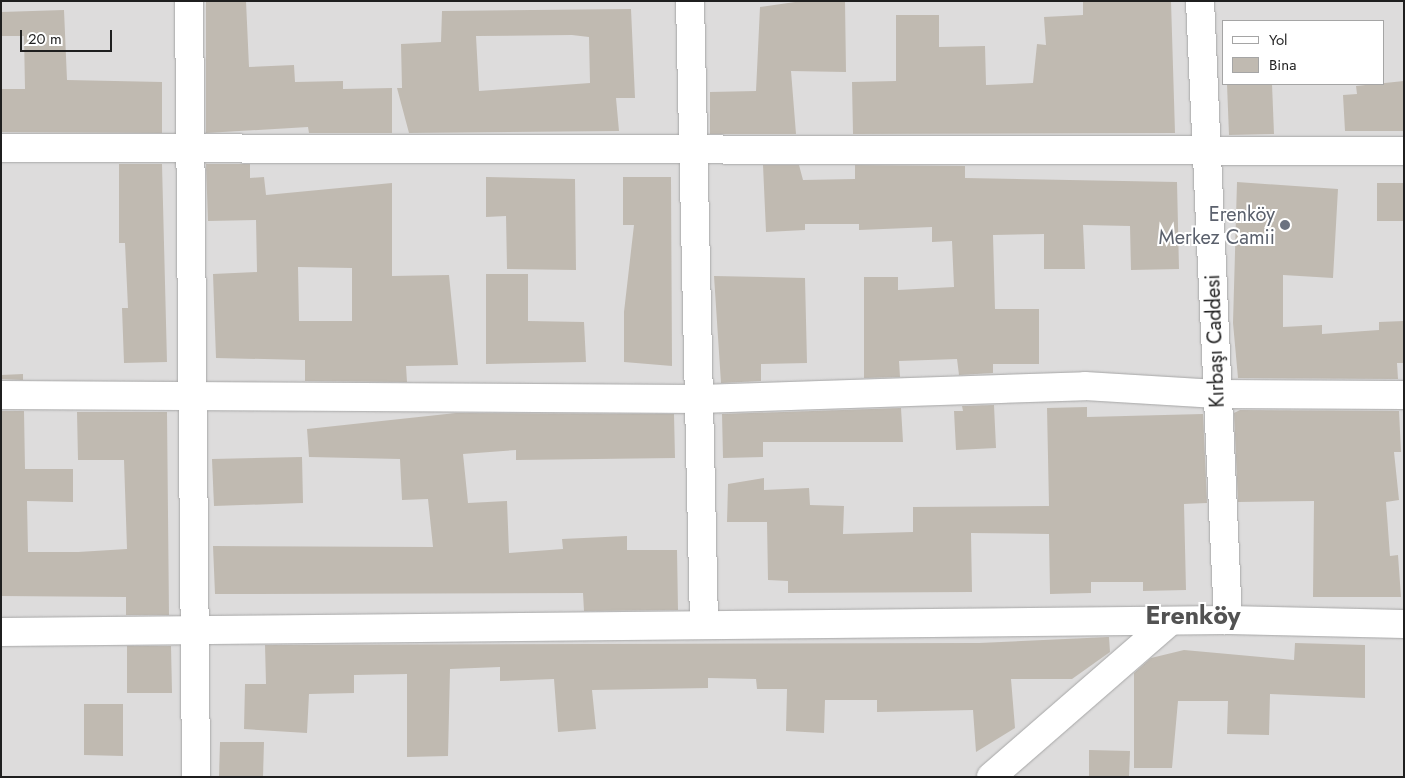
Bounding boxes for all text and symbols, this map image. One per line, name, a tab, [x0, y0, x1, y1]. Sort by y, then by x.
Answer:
scale bar	[22, 20, 115, 52]
legend	[1222, 20, 1385, 85]
text: 20 m	[28, 28, 62, 50]
text: Yol	[1269, 29, 1288, 51]
text: Bina	[1269, 54, 1296, 76]
place label: Erenköy Merkez Camii	[1159, 202, 1275, 249]
marker: Erenköy Merkez Camii	[1279, 219, 1291, 231]
street label: Kırbaşı Caddesi	[1201, 274, 1229, 408]
district label: Erenköy	[1145, 600, 1241, 630]

